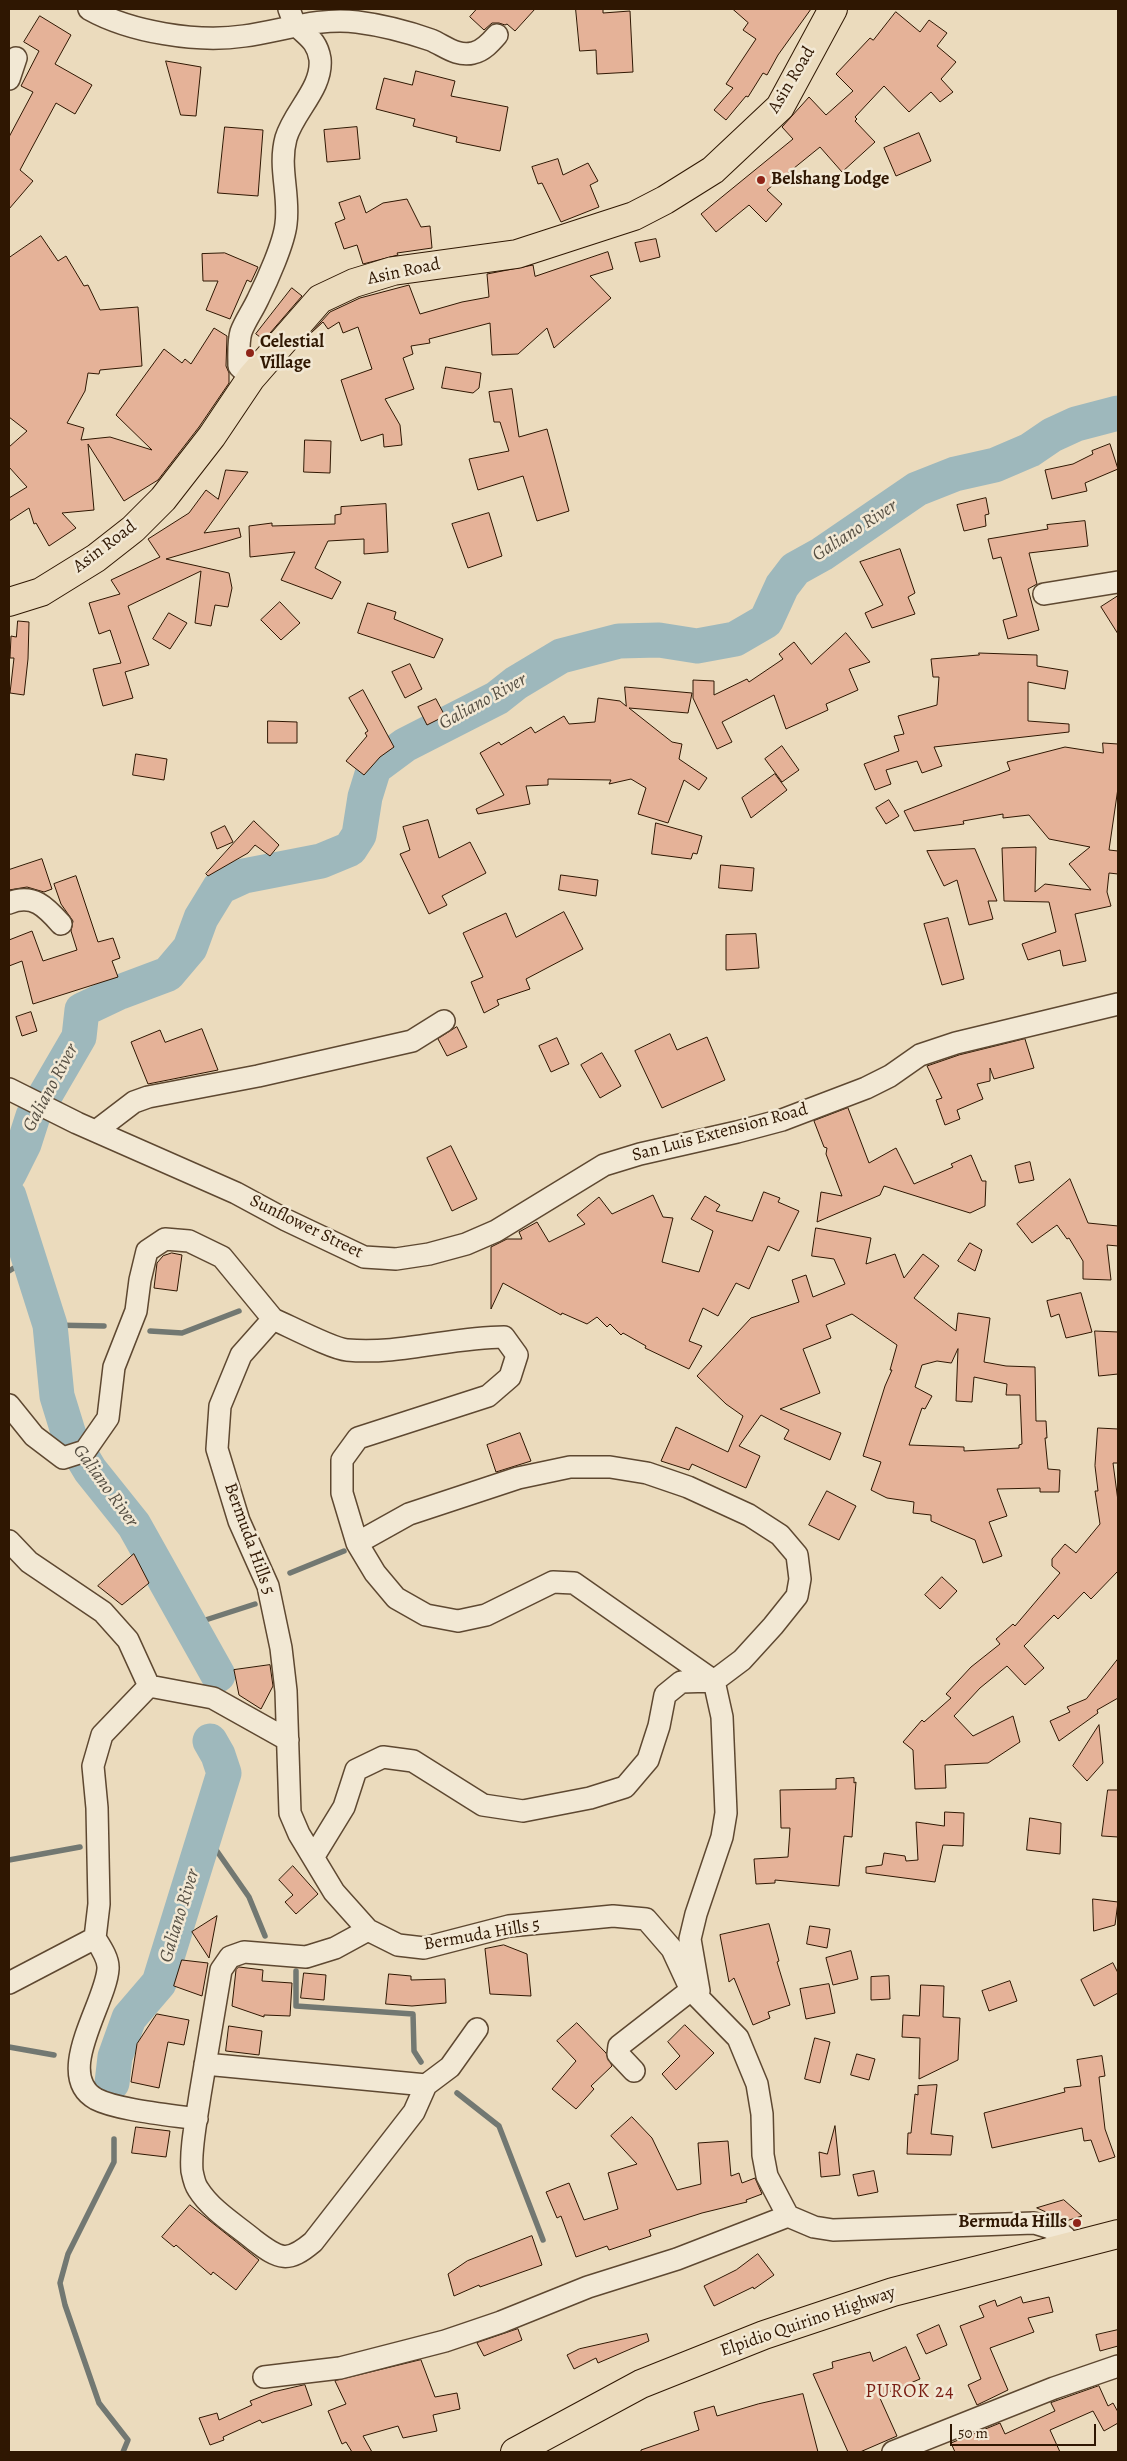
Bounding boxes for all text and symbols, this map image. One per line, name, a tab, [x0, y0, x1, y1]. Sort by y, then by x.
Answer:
street label: Asin Road	[764, 43, 820, 117]
place label: Belshang Lodge	[771, 169, 889, 191]
marker: Belshang Lodge	[755, 174, 767, 186]
street label: Asin Road	[366, 254, 442, 290]
place label: Celestial Village	[260, 332, 324, 374]
marker: Celestial Village	[244, 347, 256, 359]
water label: Galiano River	[808, 495, 902, 567]
street label: Asin Road	[69, 516, 141, 578]
water label: Galiano River	[435, 669, 531, 735]
water label: Galiano River	[18, 1040, 84, 1136]
street label: San Luis Extension Road	[630, 1099, 810, 1167]
street label: Sunflower Street	[246, 1190, 366, 1264]
water label: Galiano River	[67, 1440, 143, 1532]
street label: Bermuda Hills 5	[219, 1480, 279, 1598]
water label: Galiano River	[155, 1867, 205, 1965]
street label: Bermuda Hills 5	[422, 1914, 542, 1956]
place label: Bermuda Hills	[958, 2212, 1067, 2234]
marker: Bermuda Hills	[1071, 2217, 1083, 2229]
street label: Elpidio Quirino Highway	[718, 2282, 898, 2362]
district label: PUROK 24	[864, 2381, 956, 2403]
scale bar	[952, 2414, 1098, 2446]
text: 50 m	[958, 2423, 988, 2443]

